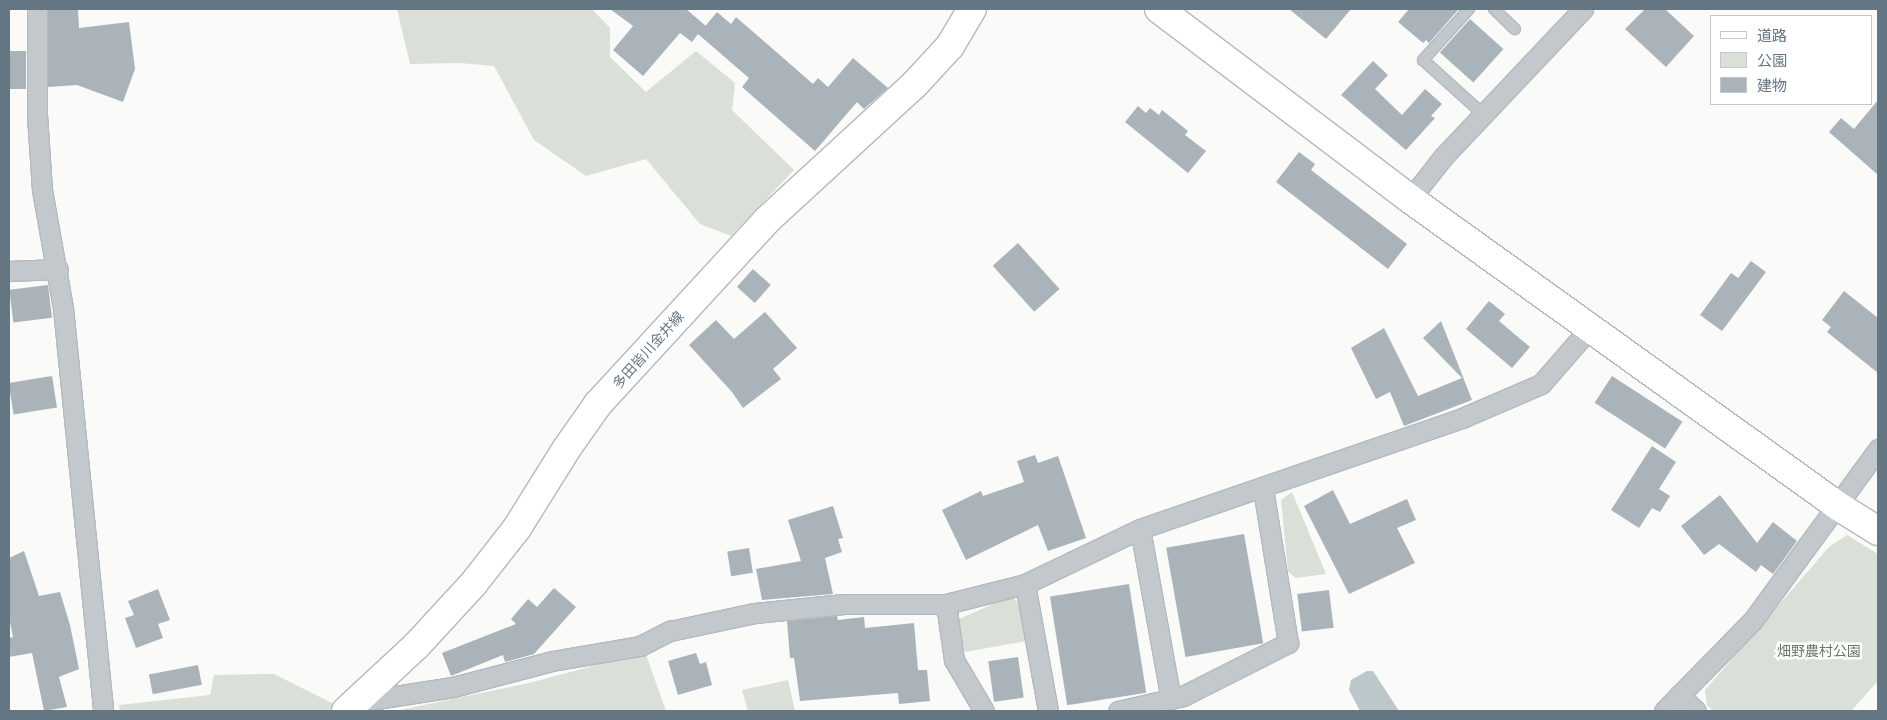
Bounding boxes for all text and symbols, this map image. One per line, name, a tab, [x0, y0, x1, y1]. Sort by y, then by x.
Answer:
legend	[1710, 15, 1872, 105]
text: 道路	[1757, 26, 1787, 44]
text: 公園	[1757, 51, 1787, 69]
text: 建物	[1757, 76, 1787, 94]
street label: 多田皆川金井線	[609, 308, 687, 392]
park label: 畑野農村公園	[1777, 643, 1861, 659]

